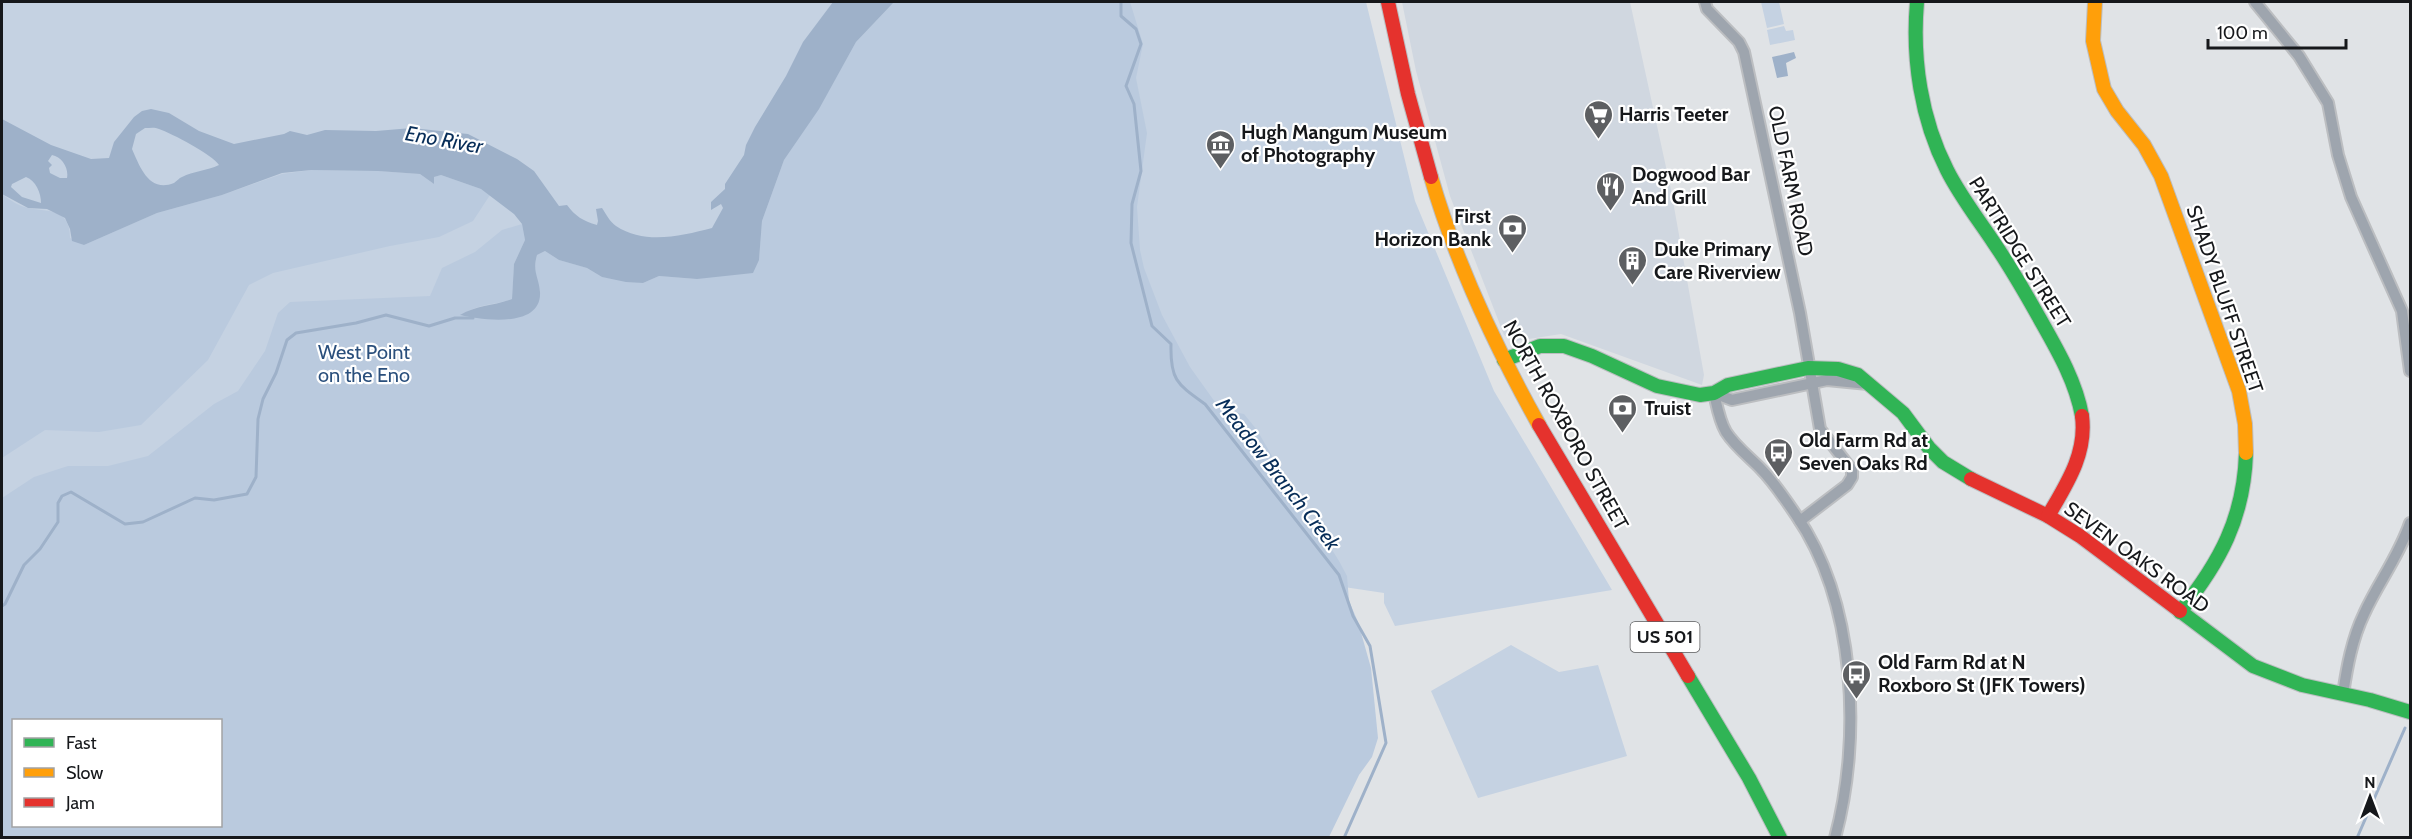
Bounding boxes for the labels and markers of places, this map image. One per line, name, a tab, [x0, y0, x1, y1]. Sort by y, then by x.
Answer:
supermarket icon: Harris Teeter	[1582, 98, 1614, 140]
place label: Harris Teeter	[1619, 102, 1729, 126]
place label: Hugh Mangum Museum of Photography	[1241, 120, 1447, 167]
museum icon: Hugh Mangum Museum of Photography	[1204, 128, 1236, 170]
place label: Dogwood Bar And Grill	[1632, 162, 1750, 209]
restaurant icon: Dogwood Bar And Grill	[1595, 170, 1627, 212]
place label: First Horizon Bank	[1374, 204, 1491, 251]
bank icon: First Horizon Bank	[1496, 212, 1528, 254]
place label: Duke Primary Care Riverview	[1654, 237, 1781, 284]
building icon: Duke Primary Care Riverview	[1617, 244, 1649, 286]
bank icon: Truist	[1607, 392, 1639, 434]
place label: Truist	[1644, 396, 1691, 420]
place label: Old Farm Rd at Seven Oaks Rd	[1799, 428, 1928, 475]
bus stop icon: Old Farm Rd at Seven Oaks Rd	[1762, 436, 1794, 478]
place label: Old Farm Rd at N Roxboro St (JFK Towers)	[1878, 650, 2086, 697]
bus stop icon: Old Farm Rd at N Roxboro St (JFK Towers)	[1841, 658, 1873, 700]

